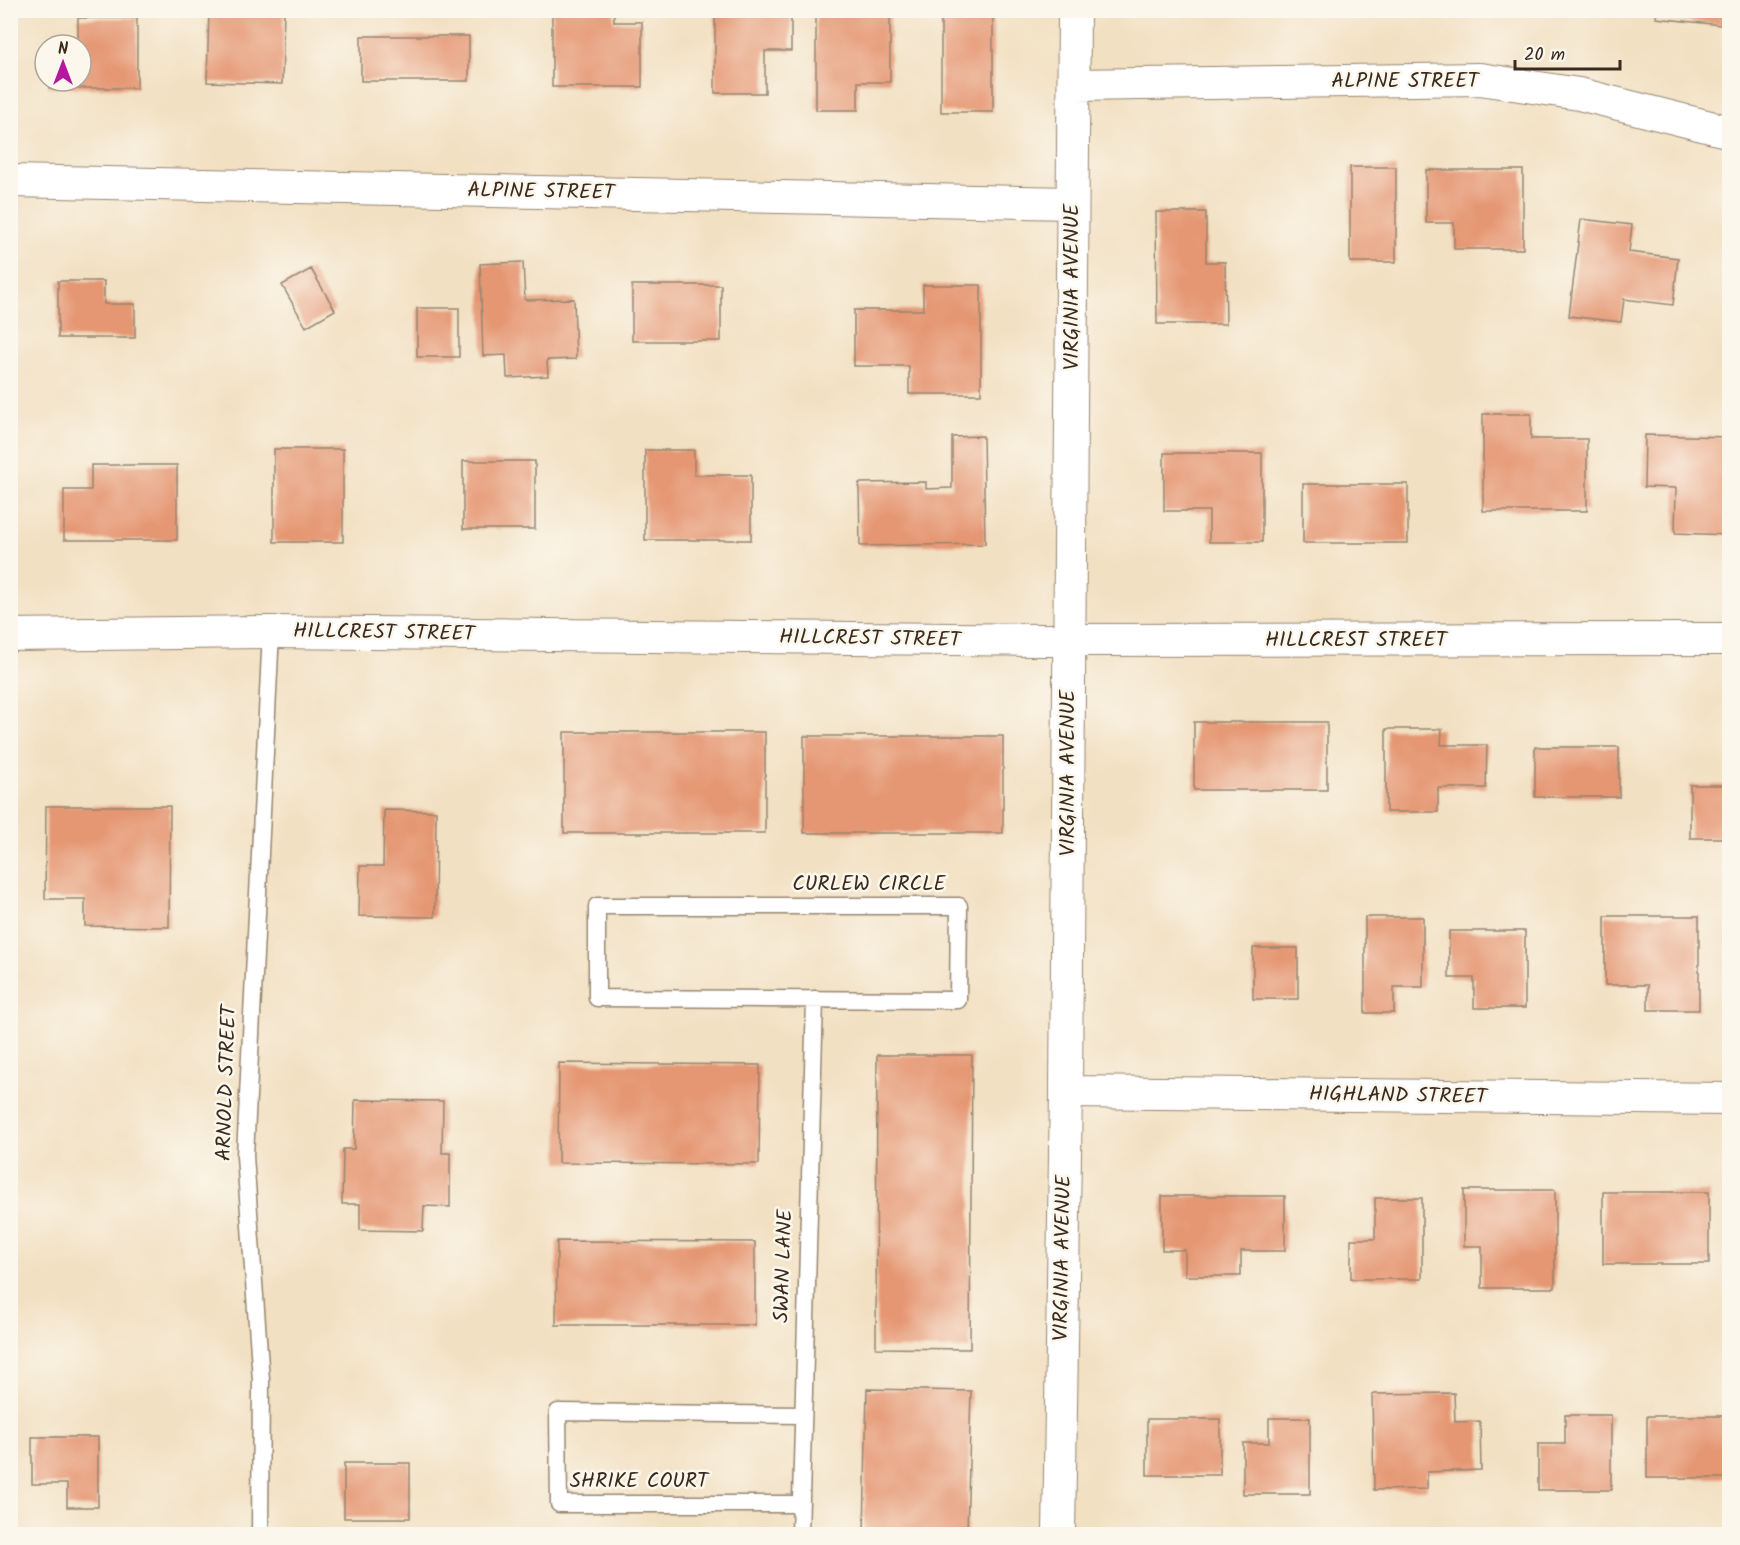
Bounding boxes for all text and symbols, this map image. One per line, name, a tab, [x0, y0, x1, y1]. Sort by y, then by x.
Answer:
north arrow	[33, 33, 93, 93]
scale bar	[1515, 33, 1620, 71]
text: N	[58, 37, 68, 62]
text: 20 m	[1524, 41, 1565, 70]
street label: ALPINE STREET	[1331, 65, 1481, 98]
street label: ALPINE STREET	[467, 174, 617, 210]
street label: VIRGINIA AVENUE	[1056, 203, 1089, 370]
street label: HILLCREST STREET	[293, 615, 477, 651]
street label: HILLCREST STREET	[779, 621, 963, 657]
street label: HILLCREST STREET	[1265, 624, 1449, 657]
street label: VIRGINIA AVENUE	[1052, 689, 1085, 856]
street label: CURLEW CIRCLE	[792, 868, 947, 901]
street label: ARNOLD STREET	[208, 1003, 246, 1162]
street label: HIGHLAND STREET	[1309, 1078, 1489, 1114]
street label: VIRGINIA AVENUE	[1045, 1174, 1081, 1342]
street label: SWAN LANE	[766, 1208, 802, 1323]
street label: SHRIKE COURT	[570, 1465, 710, 1498]

